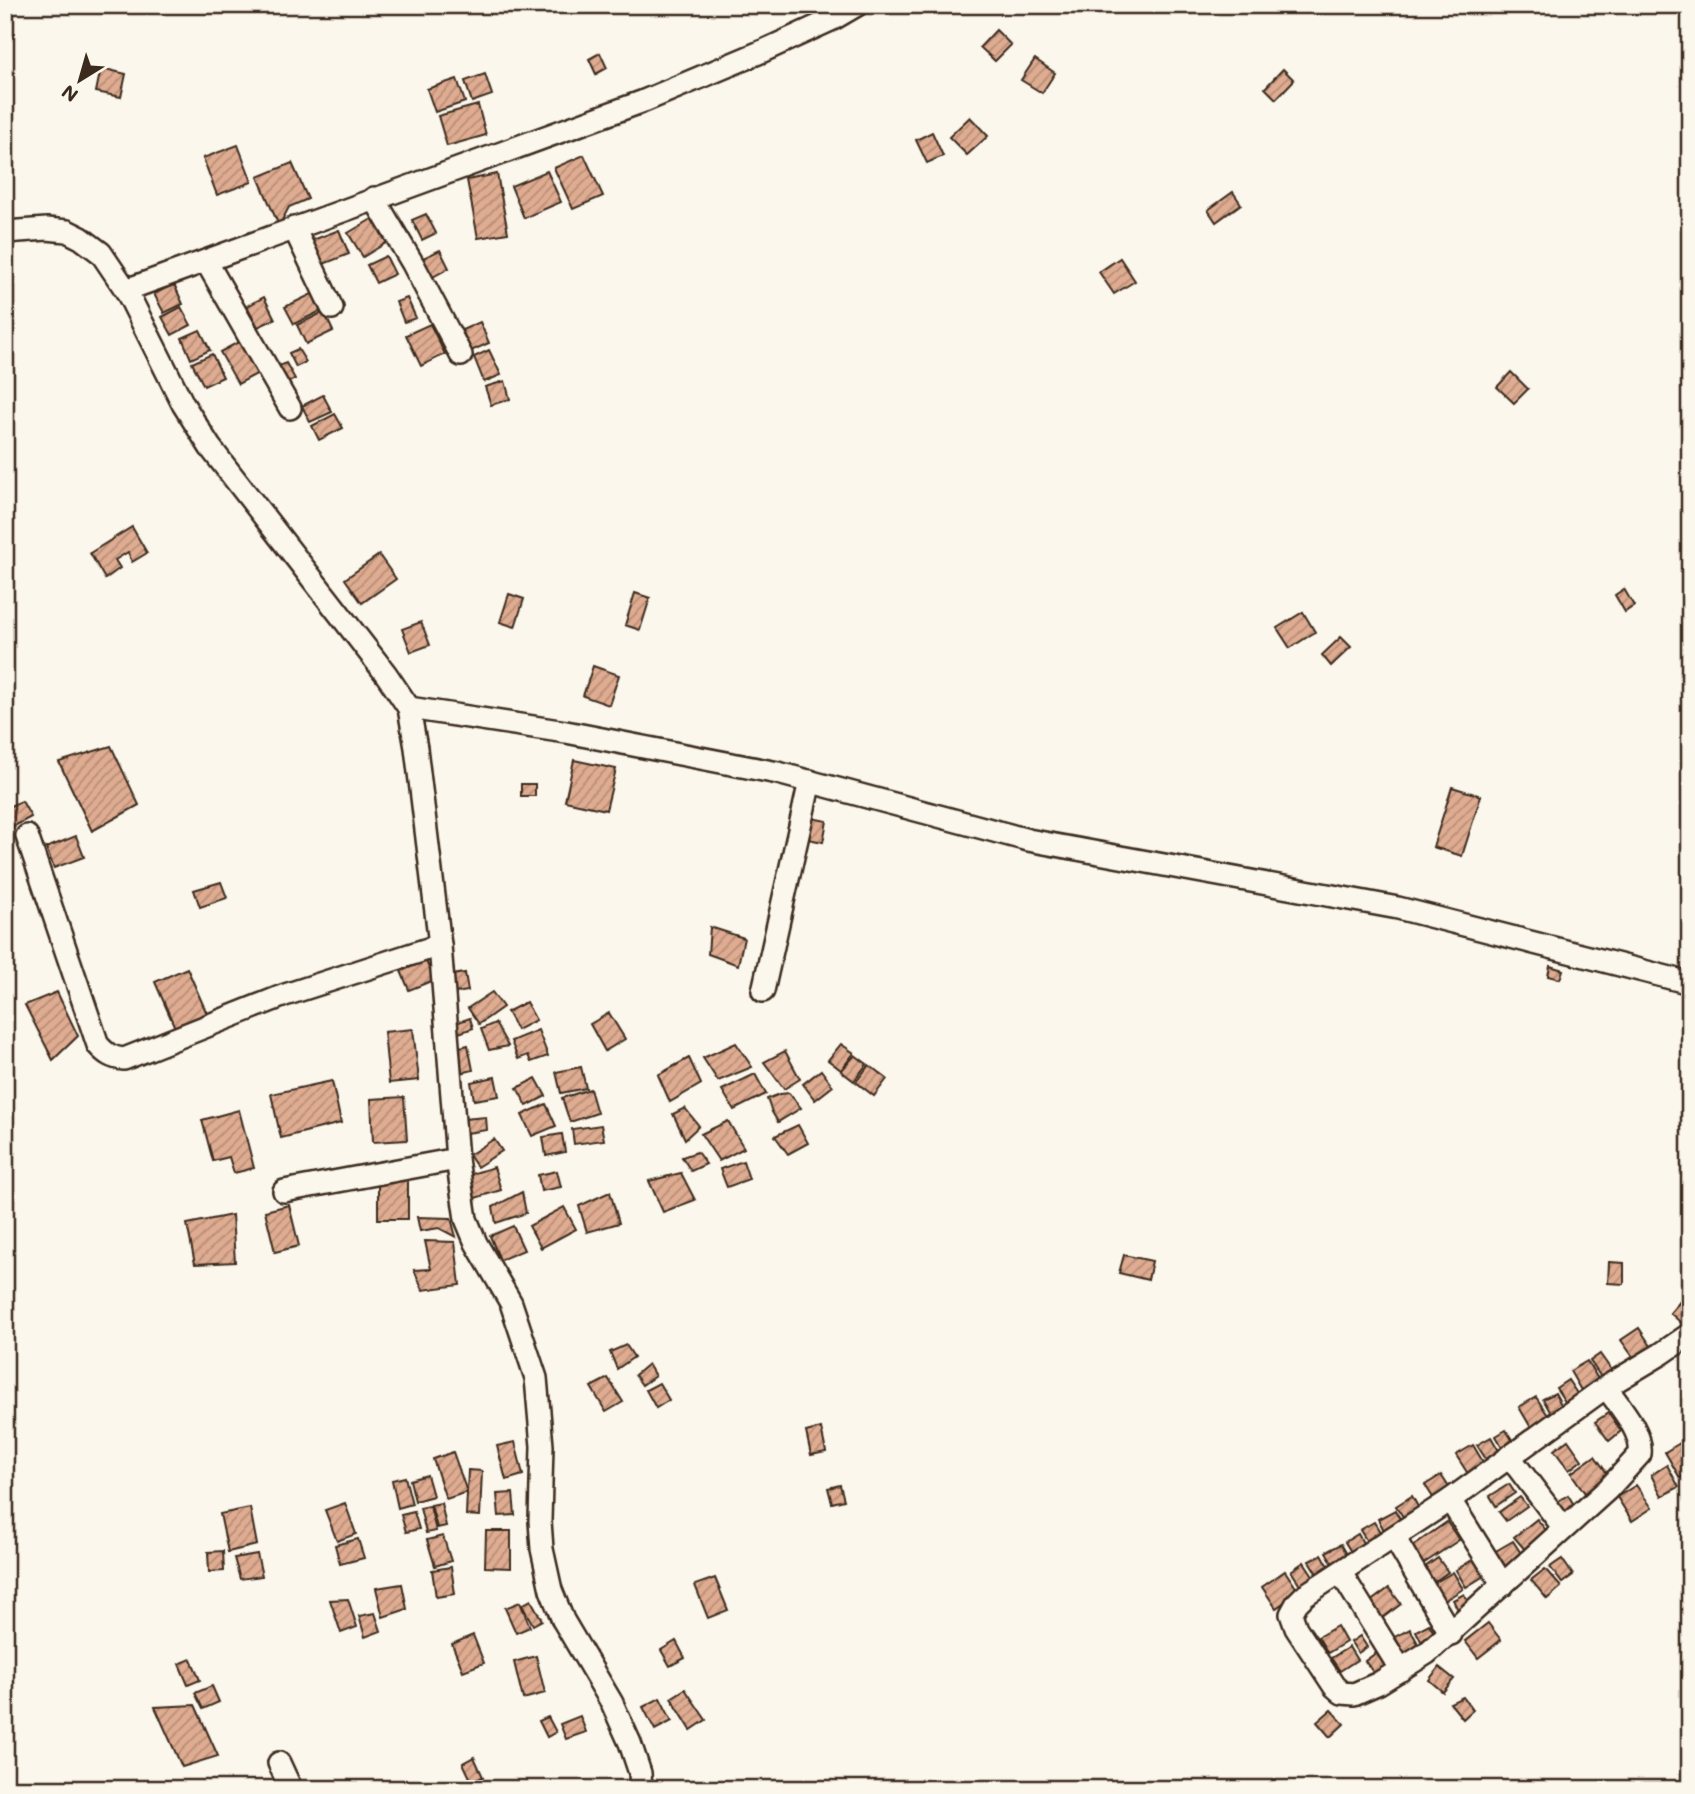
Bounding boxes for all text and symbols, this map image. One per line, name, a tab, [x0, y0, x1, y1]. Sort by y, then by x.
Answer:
north arrow	[46, 46, 116, 116]
text: N	[56, 80, 83, 108]

